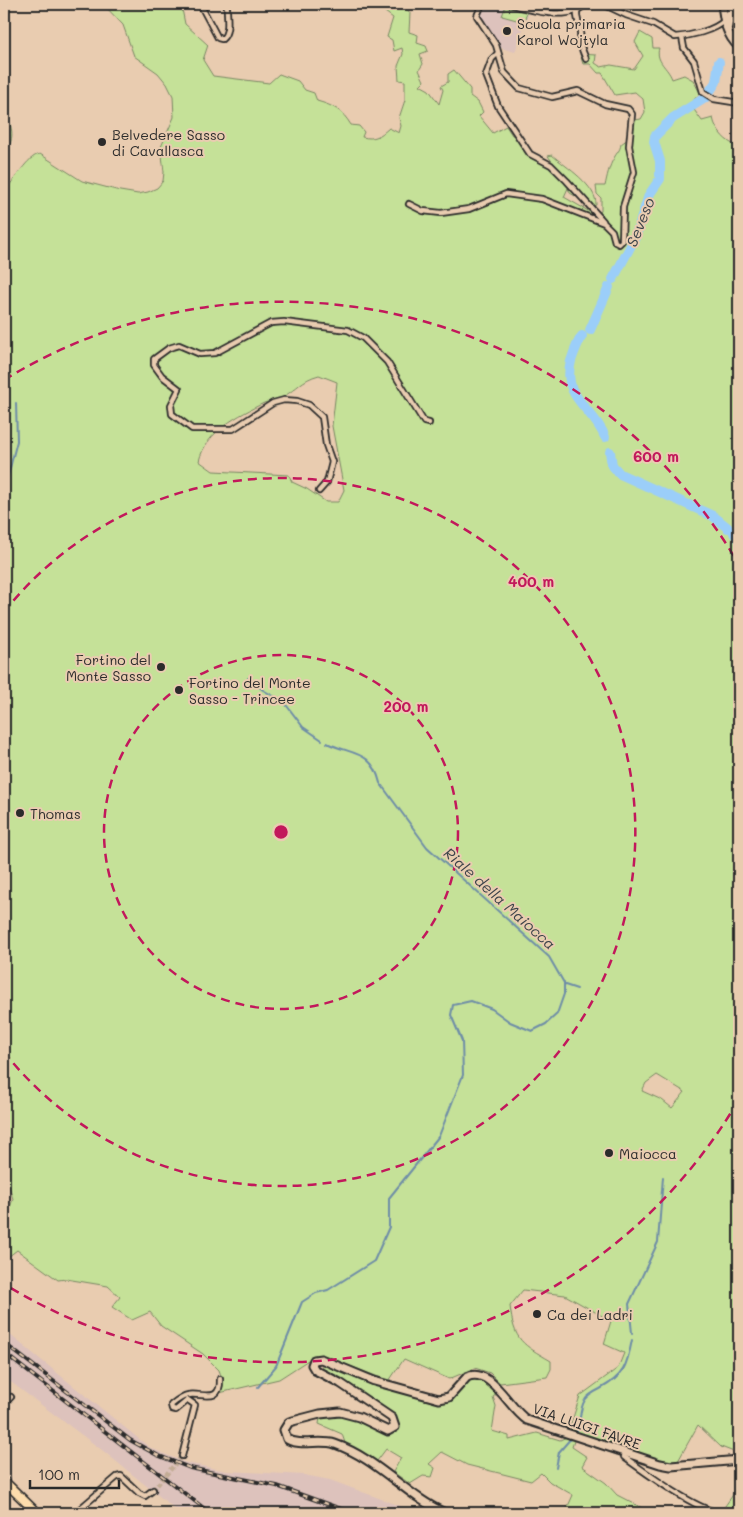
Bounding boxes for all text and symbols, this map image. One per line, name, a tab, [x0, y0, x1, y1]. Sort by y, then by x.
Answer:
place label: Scuola primaria Karol Wojtyla	[517, 14, 626, 49]
marker: Scuola primaria Karol Wojtyla	[501, 25, 513, 37]
place label: Belvedere Sasso di Cavallasca	[112, 125, 225, 160]
marker: Belvedere Sasso di Cavallasca	[96, 136, 108, 148]
water label: Seveso	[621, 194, 659, 249]
text: 600 m	[633, 446, 679, 466]
text: 400 m	[508, 571, 554, 591]
place label: Fortino del Monte Sasso	[66, 650, 151, 685]
marker: Fortino del Monte Sasso	[155, 661, 167, 673]
place label: Fortino del Monte Sasso - Trincee	[189, 673, 311, 708]
marker: Fortino del Monte Sasso - Trincee	[173, 684, 185, 696]
text: 200 m	[384, 696, 429, 716]
place label: Thomas	[30, 804, 81, 823]
marker: Thomas	[14, 807, 26, 819]
centre of rings	[272, 823, 290, 841]
water label: Riale della Maiocca	[440, 843, 560, 953]
place label: Maiocca	[619, 1144, 677, 1163]
marker: Maiocca	[603, 1147, 615, 1159]
place label: Ca dei Ladri	[547, 1305, 633, 1324]
marker: Ca dei Ladri	[531, 1308, 543, 1320]
street label: VIA LUIGI FAVRE	[531, 1399, 643, 1453]
scale bar	[30, 1457, 119, 1489]
text: 100 m	[38, 1464, 80, 1484]

